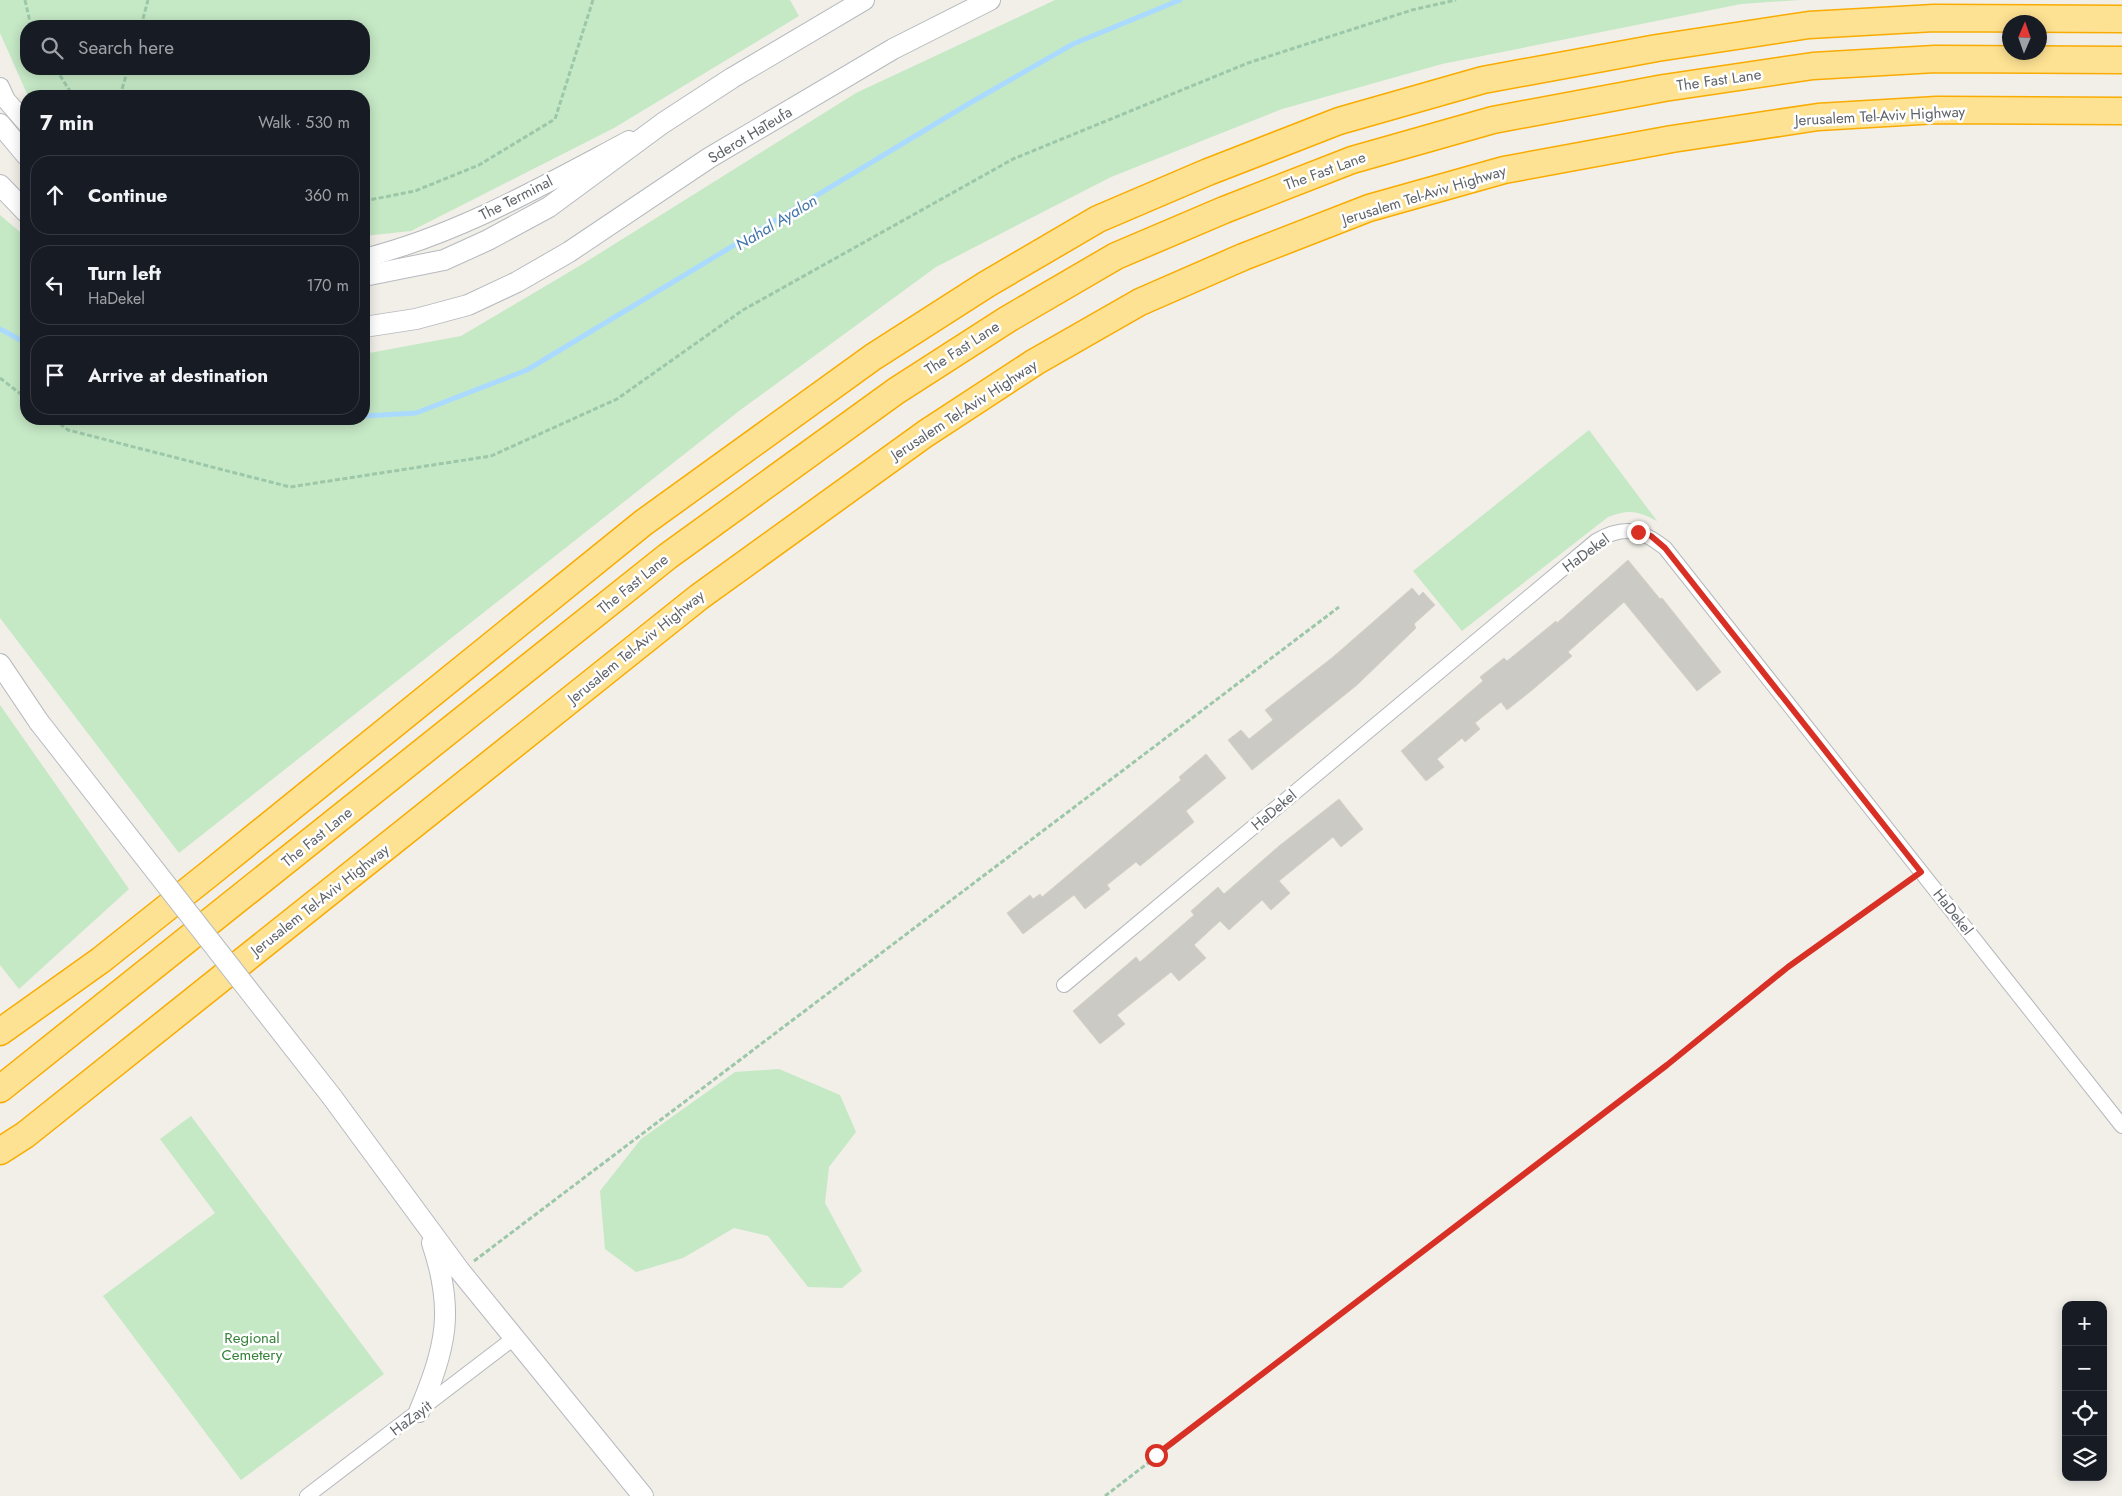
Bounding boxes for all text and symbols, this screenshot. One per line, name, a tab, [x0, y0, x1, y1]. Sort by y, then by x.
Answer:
north arrow	[2002, 15, 2047, 60]
search box	[20, 20, 370, 75]
icon: search	[38, 34, 66, 62]
text: Search here	[78, 34, 174, 61]
street label: The Fast Lane	[1675, 63, 1763, 97]
street label: Sderot HaTeufa	[704, 101, 796, 169]
street label: Jerusalem Tel-Aviv Highway	[1792, 101, 1966, 132]
text: 7 min	[40, 108, 94, 138]
text: Walk · 530 m	[258, 111, 350, 134]
street label: The Fast Lane	[1281, 146, 1369, 196]
street label: Jerusalem Tel-Aviv Highway	[1337, 159, 1509, 231]
street label: The Terminal	[476, 170, 556, 226]
icon: ahead	[41, 181, 69, 209]
text: Continue	[88, 182, 167, 209]
text: 360 m	[304, 184, 349, 207]
water label: Nahal Ayalon	[731, 189, 821, 256]
text: Turn left	[88, 260, 161, 287]
icon: left	[41, 271, 69, 299]
text: 170 m	[307, 274, 349, 297]
text: HaDekel	[88, 287, 145, 310]
street label: The Fast Lane	[920, 315, 1004, 380]
street label: Jerusalem Tel-Aviv Highway	[885, 354, 1042, 467]
icon: arrive	[41, 361, 69, 389]
text: Arrive at destination	[88, 362, 268, 389]
route end	[1627, 521, 1650, 544]
street label: HaDekel	[1558, 528, 1614, 578]
street label: The Fast Lane	[593, 549, 673, 619]
street label: Jerusalem Tel-Aviv Highway	[561, 585, 709, 710]
street label: HaDekel	[1246, 784, 1302, 836]
street label: The Fast Lane	[277, 802, 357, 872]
street label: Jerusalem Tel-Aviv Highway	[244, 839, 394, 962]
street label: HaDekel	[1928, 884, 1978, 940]
map controls	[2062, 1301, 2107, 1481]
button: +	[2062, 1301, 2107, 1346]
park label: Regional Cemetery	[222, 1327, 283, 1366]
button: −	[2062, 1346, 2107, 1391]
button: locate	[2062, 1391, 2107, 1436]
street label: HaZayit	[385, 1395, 437, 1441]
button: layers	[2062, 1436, 2107, 1481]
route start	[1145, 1444, 1168, 1467]

